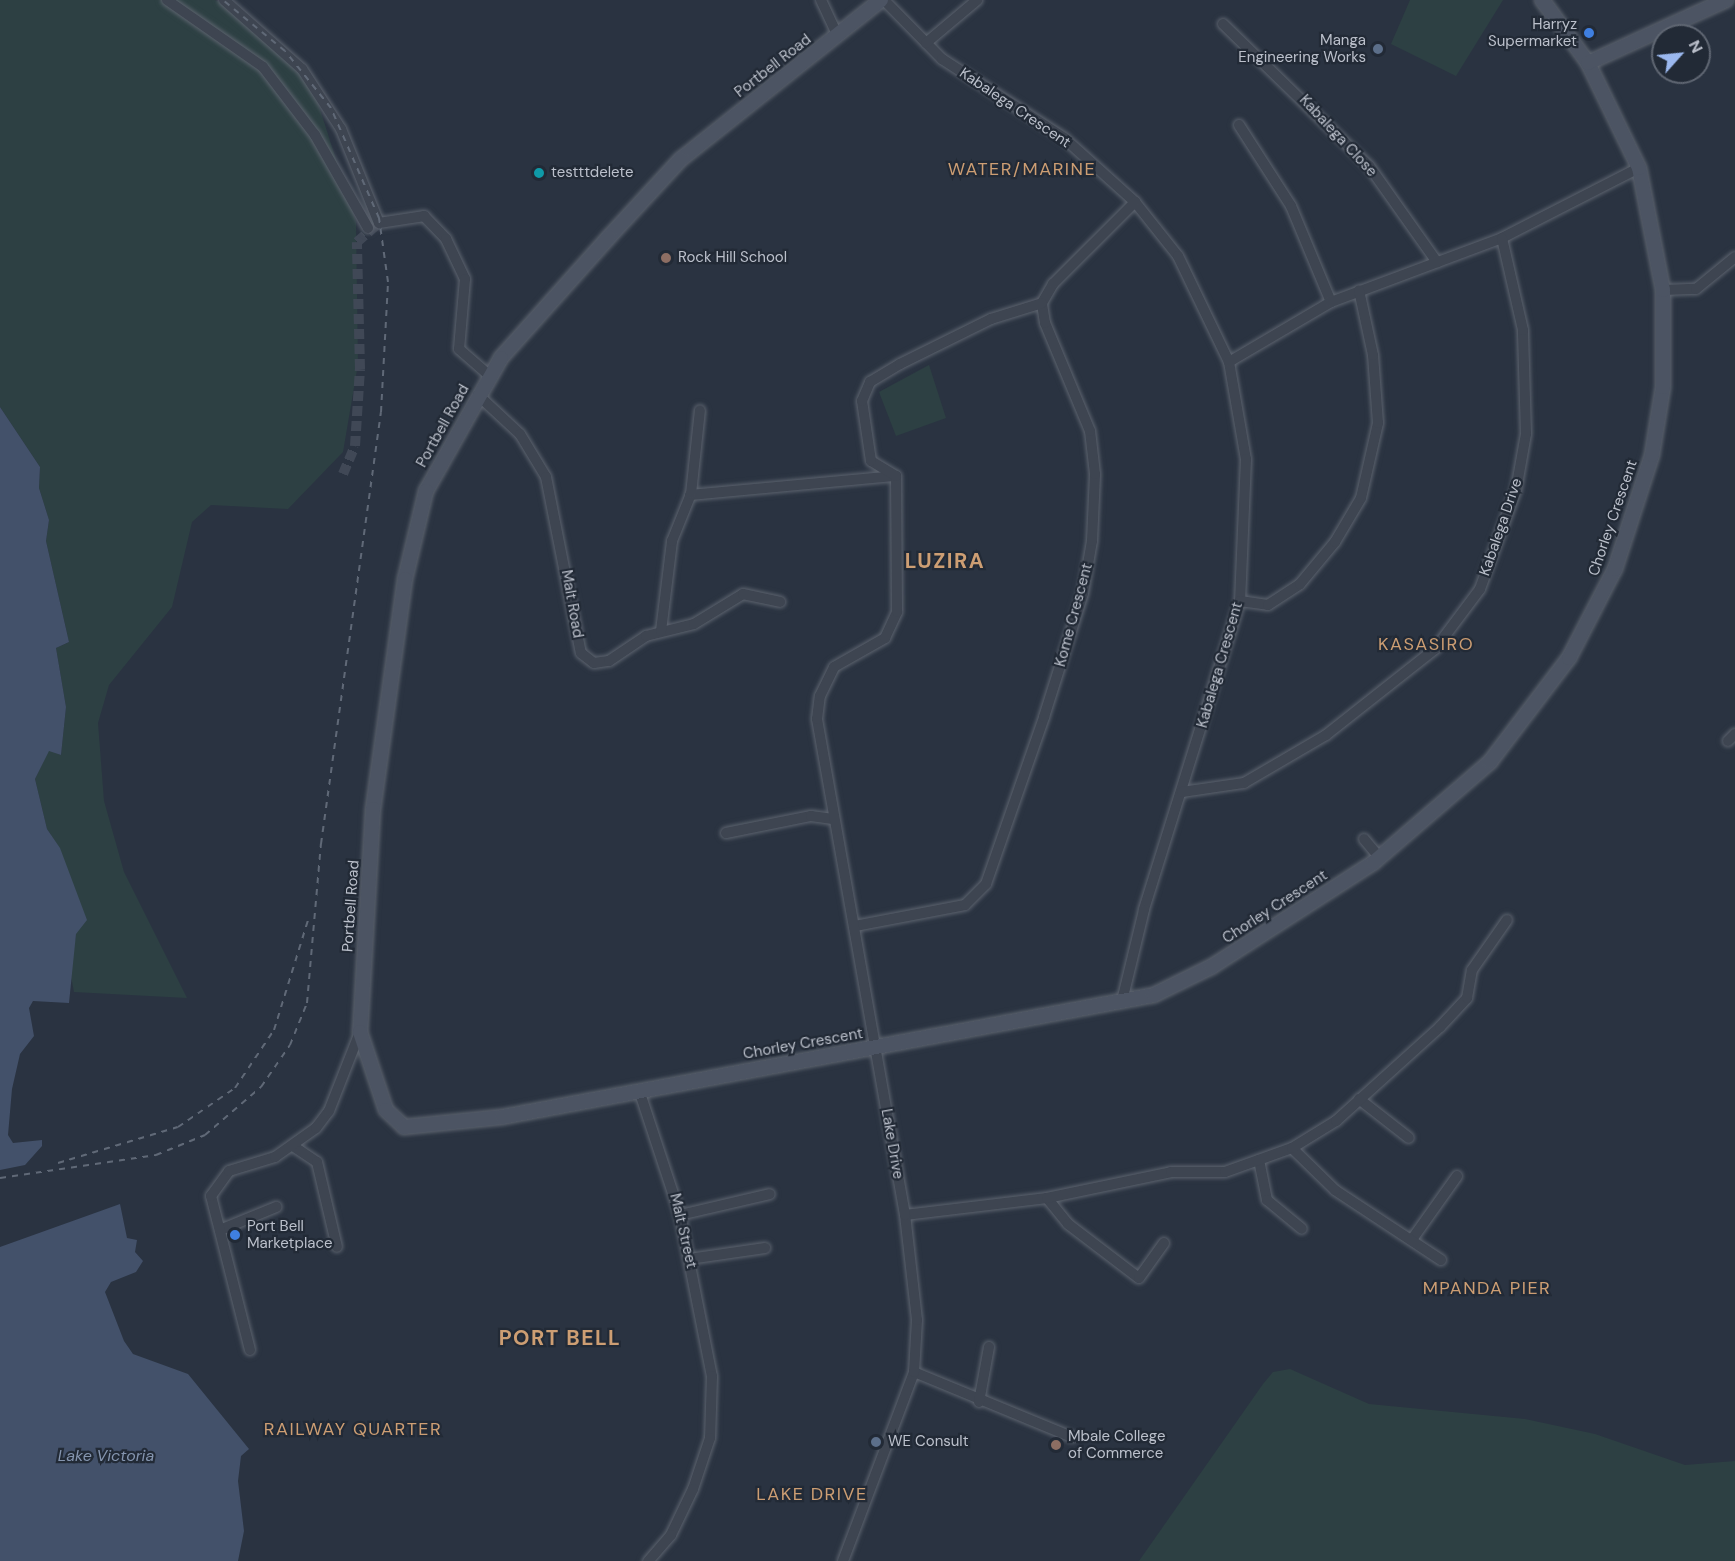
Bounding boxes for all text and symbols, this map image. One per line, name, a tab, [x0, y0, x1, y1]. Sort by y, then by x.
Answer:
place label: Harryz Supermarket	[1488, 15, 1577, 50]
north arrow	[1651, 24, 1711, 84]
marker: Harryz Supermarket	[1582, 26, 1596, 40]
street label: Portbell Road	[731, 31, 815, 101]
place label: Manga Engineering Works	[1238, 31, 1366, 66]
text: N	[1684, 37, 1708, 56]
marker: Manga Engineering Works	[1371, 42, 1385, 56]
street label: Kabalega Crescent	[956, 64, 1074, 152]
street label: Kabalega Close	[1295, 91, 1381, 181]
district label: WATER/MARINE	[948, 158, 1096, 180]
place label: testttdelete	[551, 164, 634, 182]
marker: testttdelete	[532, 166, 546, 180]
place label: Rock Hill School	[678, 249, 787, 267]
marker: Rock Hill School	[659, 251, 673, 265]
street label: Portbell Road	[413, 381, 473, 471]
street label: Chorley Crescent	[1585, 458, 1641, 578]
street label: Kabalega Drive	[1476, 476, 1526, 578]
district label: LUZIRA	[905, 548, 985, 574]
street label: Kome Crescent	[1051, 561, 1097, 669]
street label: Malt Road	[557, 569, 587, 639]
street label: Kabalega Crescent	[1193, 600, 1247, 730]
district label: KASASIRO	[1378, 633, 1474, 655]
street label: Portbell Road	[339, 859, 363, 953]
street label: Chorley Crescent	[1219, 866, 1331, 948]
street label: Chorley Crescent	[742, 1025, 864, 1063]
street label: Lake Drive	[877, 1107, 907, 1181]
street label: Malt Street	[666, 1192, 700, 1270]
place label: Port Bell Marketplace	[247, 1217, 332, 1252]
marker: Port Bell Marketplace	[228, 1228, 242, 1242]
district label: MPANDA PIER	[1423, 1277, 1551, 1299]
district label: PORT BELL	[499, 1325, 621, 1351]
district label: RAILWAY QUARTER	[264, 1418, 442, 1440]
place label: Mbale College of Commerce	[1068, 1427, 1165, 1462]
place label: WE Consult	[888, 1433, 969, 1451]
marker: WE Consult	[869, 1435, 883, 1449]
marker: Mbale College of Commerce	[1049, 1438, 1063, 1452]
water label: Lake Victoria	[58, 1446, 154, 1466]
district label: LAKE DRIVE	[756, 1483, 868, 1505]

